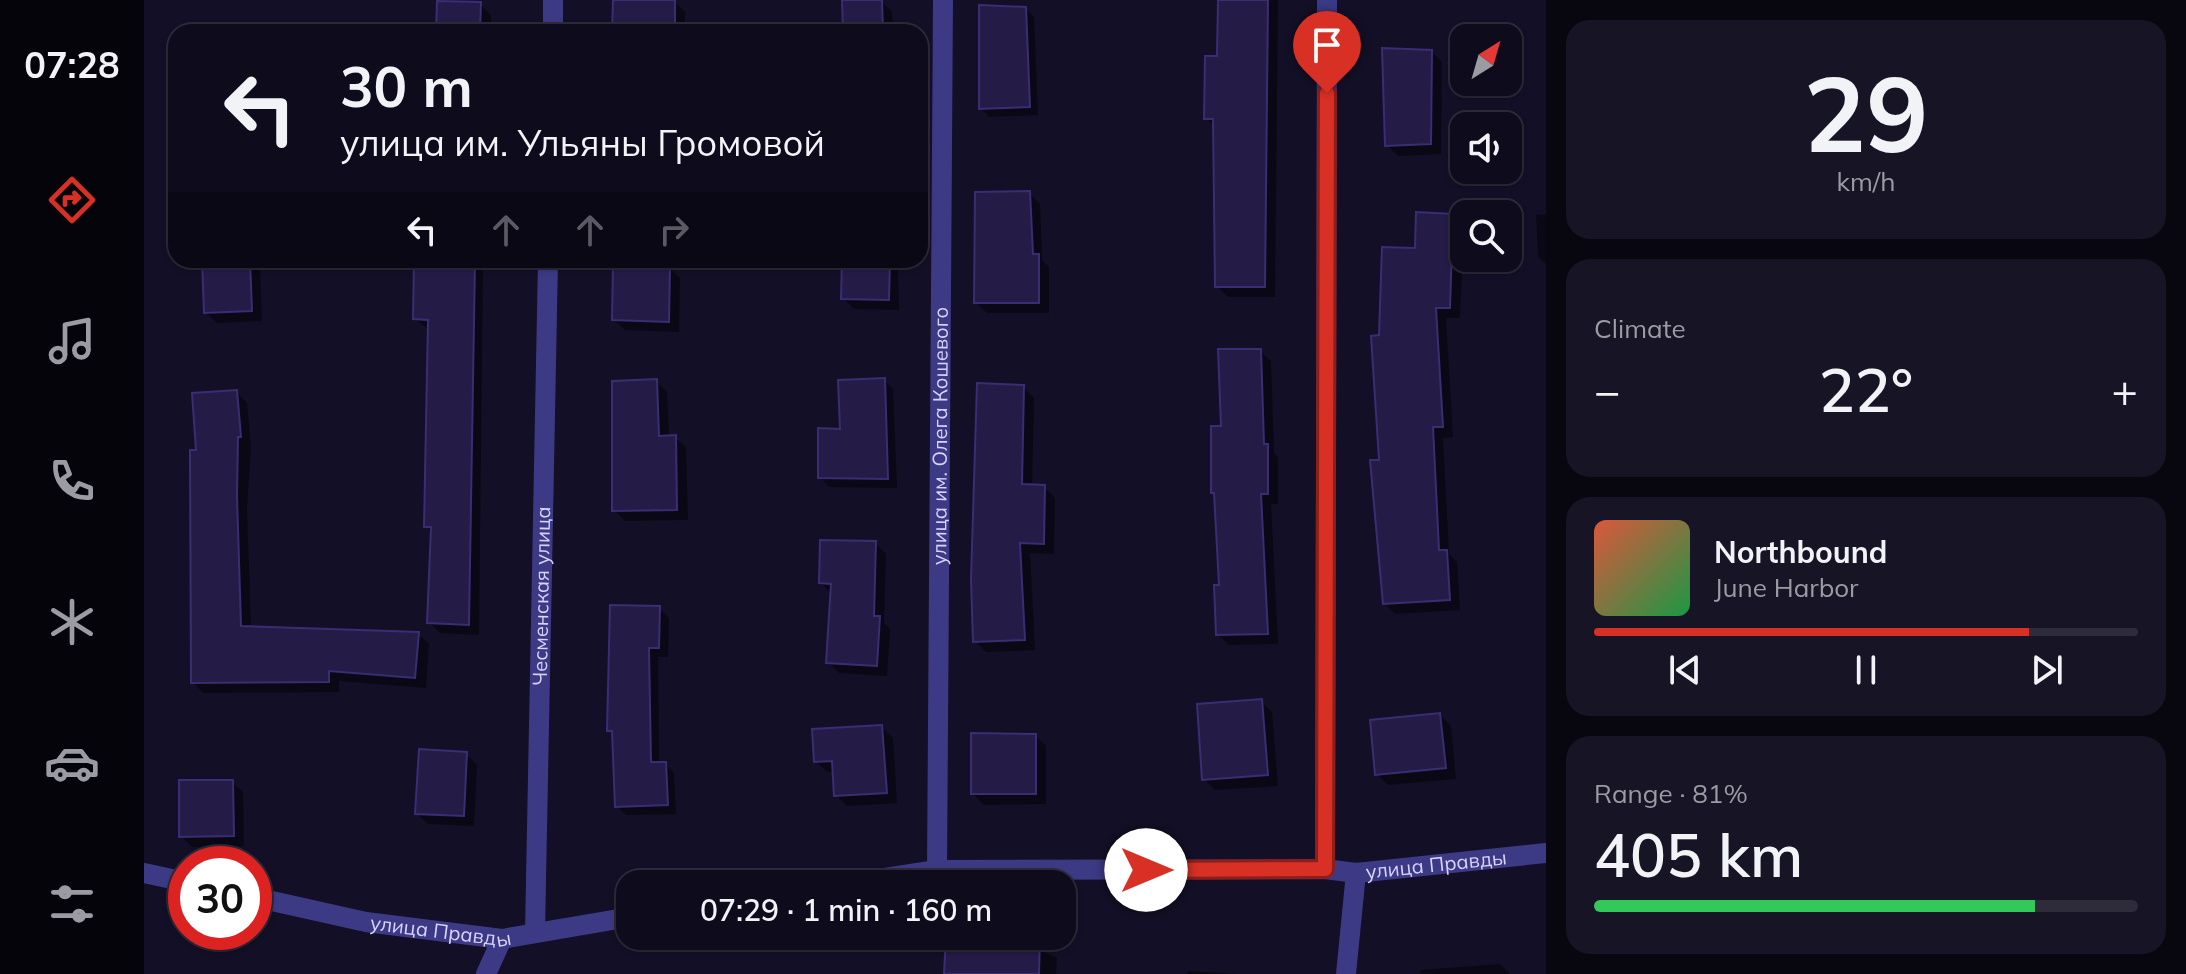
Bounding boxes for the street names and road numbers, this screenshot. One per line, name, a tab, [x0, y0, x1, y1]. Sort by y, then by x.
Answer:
street label: улица им. Олега Кошевого	[926, 307, 953, 565]
street label: Чесменская улица	[527, 506, 555, 686]
street label: улица Правды	[1364, 844, 1508, 884]
street label: улица Правды	[369, 910, 513, 952]

